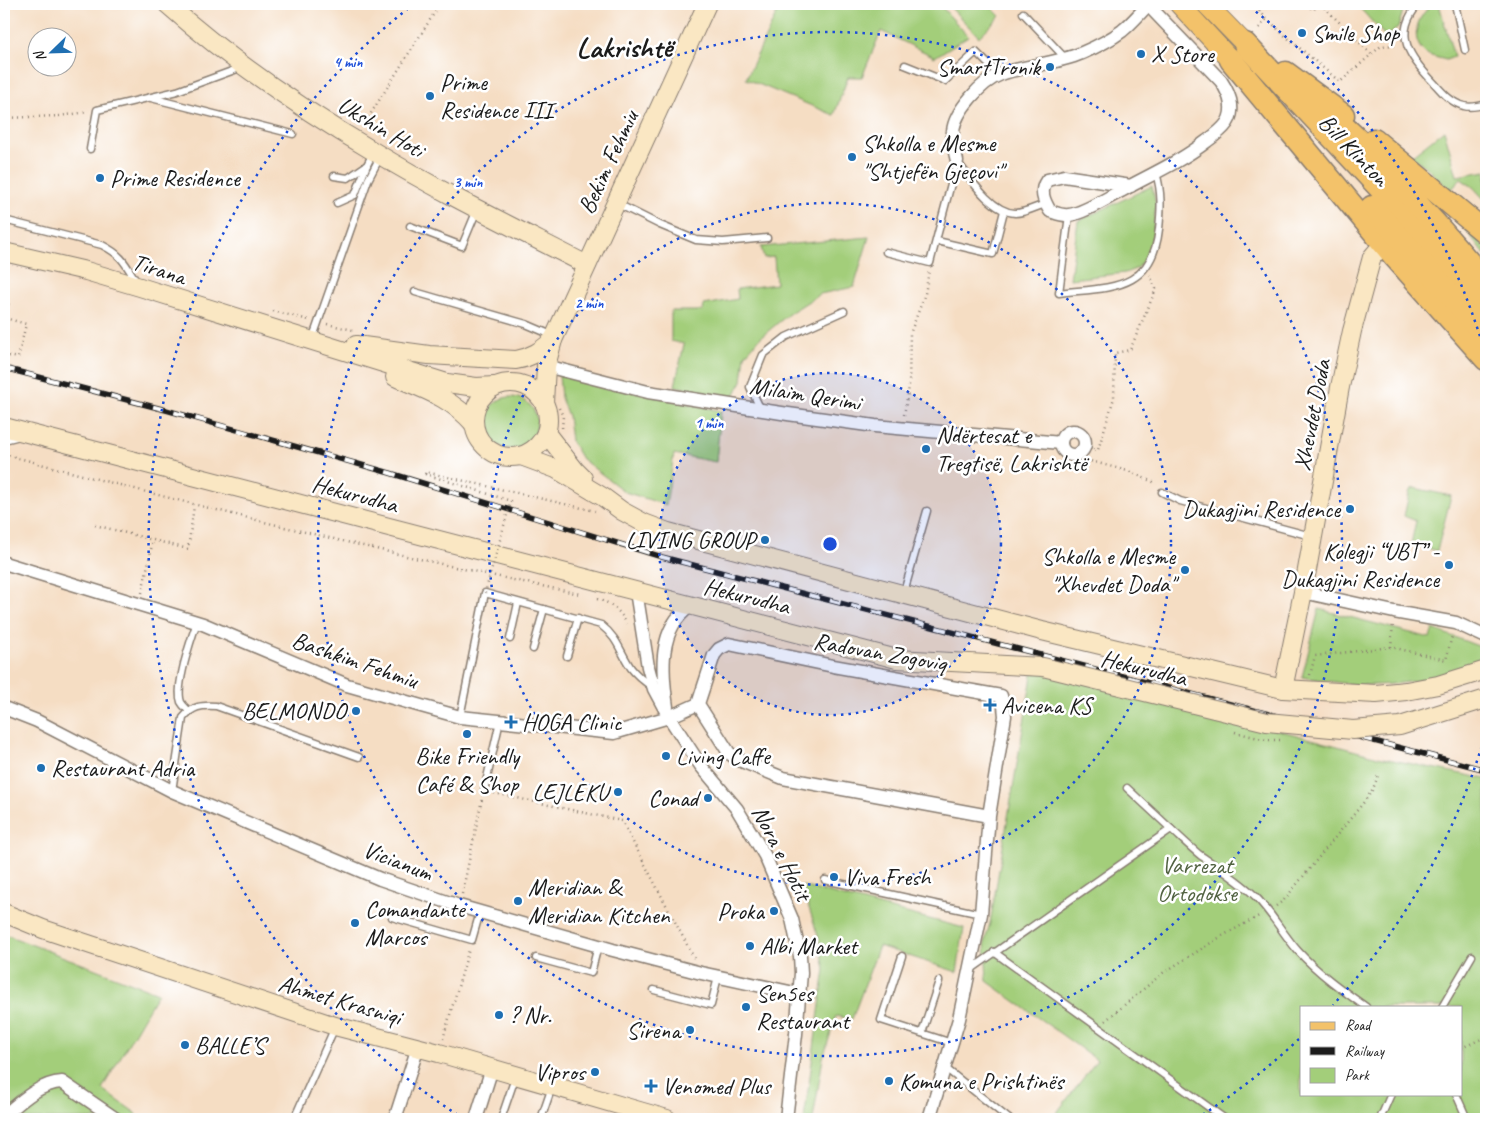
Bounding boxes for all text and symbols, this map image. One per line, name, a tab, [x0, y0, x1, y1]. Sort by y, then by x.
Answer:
place label: Smile Shop	[1312, 18, 1400, 48]
marker: Smile Shop	[1296, 27, 1308, 39]
north arrow	[28, 28, 78, 78]
district label: Lakrishtë	[576, 29, 676, 66]
place label: X Store	[1151, 39, 1216, 69]
text: N	[30, 47, 50, 64]
marker: X Store	[1135, 48, 1147, 60]
place label: SmartTronik	[937, 52, 1042, 82]
text: 4 min	[334, 53, 363, 72]
marker: SmartTronik	[1044, 61, 1056, 73]
place label: Prime Residence III	[440, 67, 557, 125]
street label: Ukshin Hoti	[332, 90, 433, 166]
marker: Prime Residence III	[424, 90, 436, 102]
street label: Bekim Fehmiu	[571, 104, 646, 219]
street label: Bill Klinton	[1312, 107, 1397, 193]
place label: Shkolla e Mesme "Shtjefën Gjeçovi"	[862, 128, 1008, 186]
marker: Shkolla e Mesme "Shtjefën Gjeçovi"	[846, 151, 858, 163]
place label: Prime Residence	[110, 163, 242, 193]
marker: Prime Residence	[94, 172, 106, 184]
text: 3 min	[454, 173, 483, 192]
street label: Tirana	[129, 246, 192, 292]
text: 2 min	[575, 294, 604, 313]
street label: Xhevdet Doda	[1287, 355, 1338, 473]
street label: Milaim Qerimi	[748, 370, 866, 418]
text: 1 min	[695, 414, 724, 433]
place label: Ndërtesat e Tregtisë, Lakrishtë	[936, 420, 1090, 478]
marker: Ndërtesat e Tregtisë, Lakrishtë	[920, 443, 932, 455]
street label: Hekurudha	[309, 468, 403, 520]
place label: Dukagjini Residence	[1182, 494, 1342, 524]
marker: Dukagjini Residence	[1344, 503, 1356, 515]
place label: LIVING GROUP	[626, 525, 759, 555]
marker: LIVING GROUP	[759, 534, 771, 546]
centre of rings	[821, 535, 839, 553]
place label: Kolegji “UBT” - Dukagjini Residence	[1281, 536, 1441, 594]
place label: Shkolla e Mesme "Xhevdet Doda"	[1042, 541, 1180, 599]
marker: Kolegji “UBT” - Dukagjini Residence	[1443, 559, 1455, 571]
marker: Shkolla e Mesme "Xhevdet Doda"	[1179, 564, 1191, 576]
street label: Hekurudha	[701, 571, 795, 622]
street label: Bashkim Fehmiu	[288, 625, 424, 696]
street label: Radovan Zogoviq	[811, 626, 951, 679]
street label: Hekurudha	[1098, 643, 1192, 694]
place label: Avicena KS	[1001, 690, 1095, 720]
place label: BELMONDO	[242, 696, 349, 726]
marker: Avicena KS	[983, 698, 997, 712]
marker: BELMONDO	[350, 705, 362, 717]
place label: HOGA Clinic	[522, 707, 622, 737]
marker: HOGA Clinic	[504, 715, 518, 729]
marker: Bike Friendly Café & Shop	[461, 728, 473, 740]
place label: Bike Friendly Café & Shop	[415, 741, 521, 799]
place label: Living Caffe	[676, 741, 772, 771]
marker: Living Caffe	[660, 750, 672, 762]
place label: Restaurant Adria	[51, 753, 195, 783]
marker: Restaurant Adria	[35, 762, 47, 774]
place label: LEJLEKU	[533, 777, 611, 807]
place label: Conad	[648, 783, 702, 813]
marker: LEJLEKU	[612, 786, 624, 798]
marker: Conad	[702, 792, 714, 804]
street label: Nora e Hotit	[745, 800, 820, 907]
street label: Vicianum	[359, 834, 438, 888]
park label: Varrezat Ortodokse	[1157, 850, 1239, 908]
place label: Viva Fresh	[844, 862, 932, 892]
marker: Viva Fresh	[828, 871, 840, 883]
place label: Meridian & Meridian Kitchen	[528, 872, 671, 930]
place label: Comandante Marcos	[365, 894, 467, 952]
marker: Meridian & Meridian Kitchen	[512, 895, 524, 907]
place label: Proka	[717, 896, 765, 926]
marker: Proka	[768, 905, 780, 917]
marker: Comandante Marcos	[349, 917, 361, 929]
place label: Albi Market	[760, 931, 859, 961]
marker: Albi Market	[744, 940, 756, 952]
street label: Ahmet Krasniqi	[275, 968, 407, 1033]
place label: Sen5es Restaurant	[756, 978, 851, 1036]
place label: ? Nr.	[509, 1000, 552, 1030]
marker: Sen5es Restaurant	[740, 1001, 752, 1013]
legend	[1300, 1006, 1462, 1096]
marker: ? Nr.	[493, 1009, 505, 1021]
place label: Sirena	[626, 1015, 682, 1045]
text: Road	[1345, 1016, 1372, 1035]
marker: Sirena	[684, 1024, 696, 1036]
place label: BALLE’S	[195, 1030, 269, 1060]
marker: BALLE’S	[179, 1039, 191, 1051]
text: Railway	[1345, 1042, 1386, 1061]
place label: Vipros	[534, 1057, 587, 1087]
marker: Vipros	[589, 1066, 601, 1078]
place label: Komuna e Prishtinës	[899, 1066, 1066, 1096]
text: Park	[1345, 1066, 1370, 1085]
place label: Venomed Plus	[662, 1071, 772, 1101]
marker: Komuna e Prishtinës	[883, 1075, 895, 1087]
marker: Venomed Plus	[644, 1079, 658, 1093]

